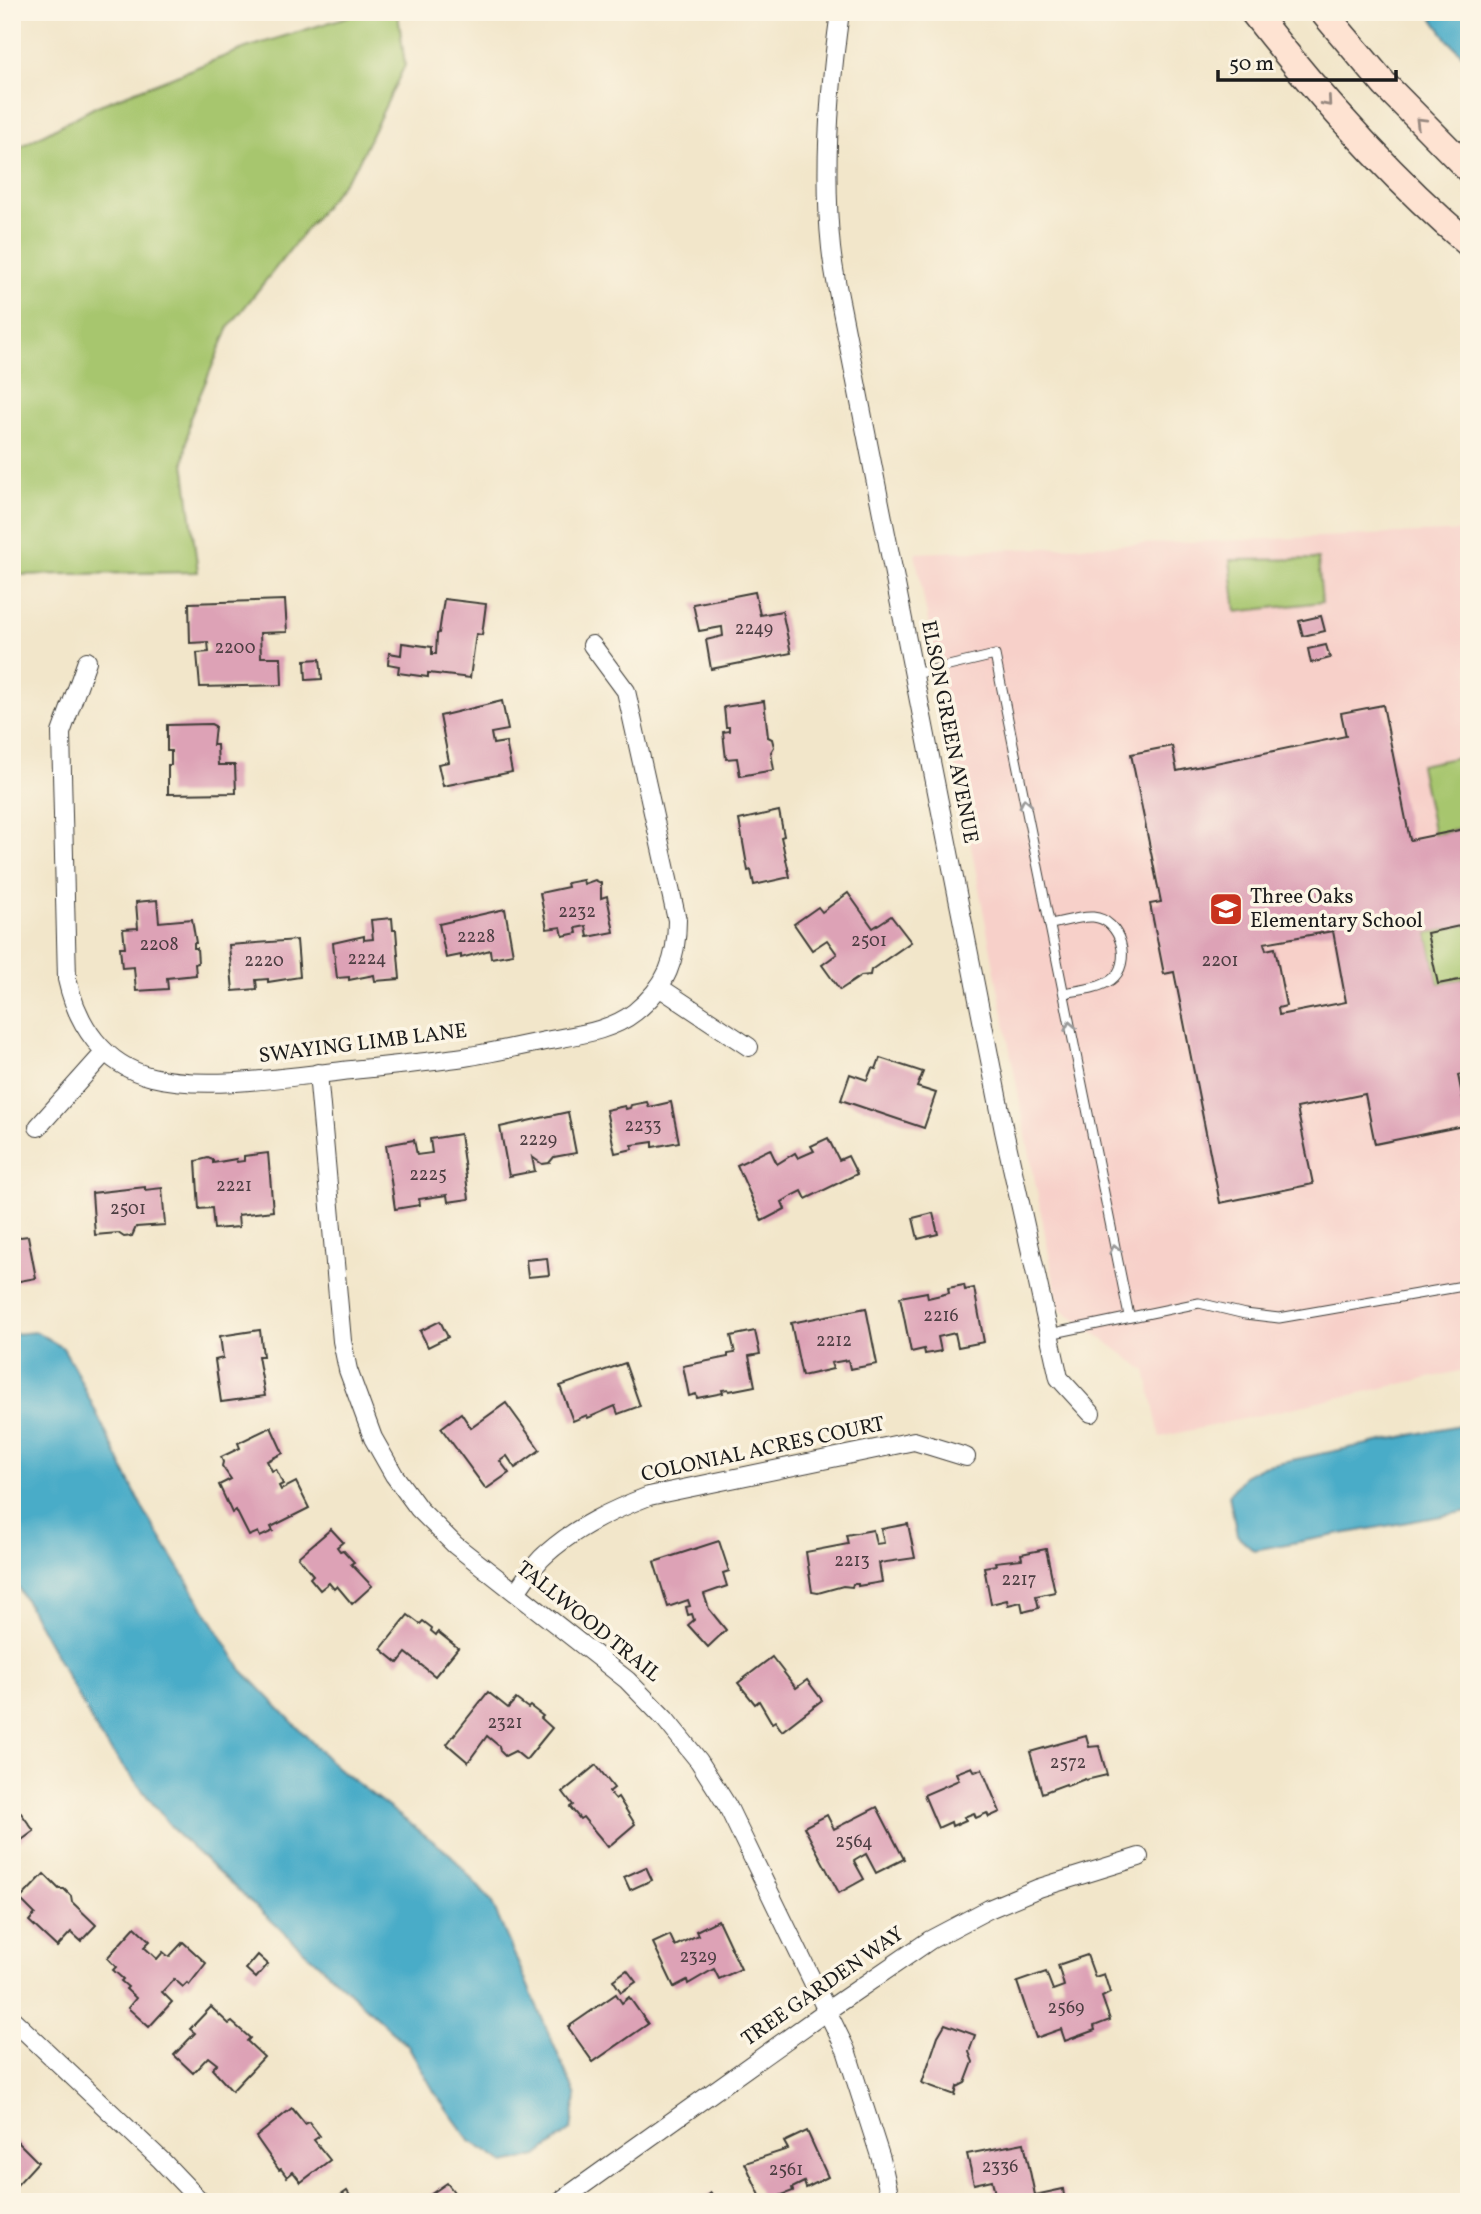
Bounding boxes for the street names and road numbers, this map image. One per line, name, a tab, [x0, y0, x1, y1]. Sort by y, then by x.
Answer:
street label: ELSON GREEN AVENUE	[913, 618, 985, 846]
street label: SWAYING LIMB LANE	[257, 1017, 469, 1071]
street label: COLONIAL ACRES COURT	[639, 1410, 887, 1490]
street label: TALLWOOD TRAIL	[510, 1555, 667, 1690]
street label: TREE GARDEN WAY	[736, 1920, 910, 2054]

